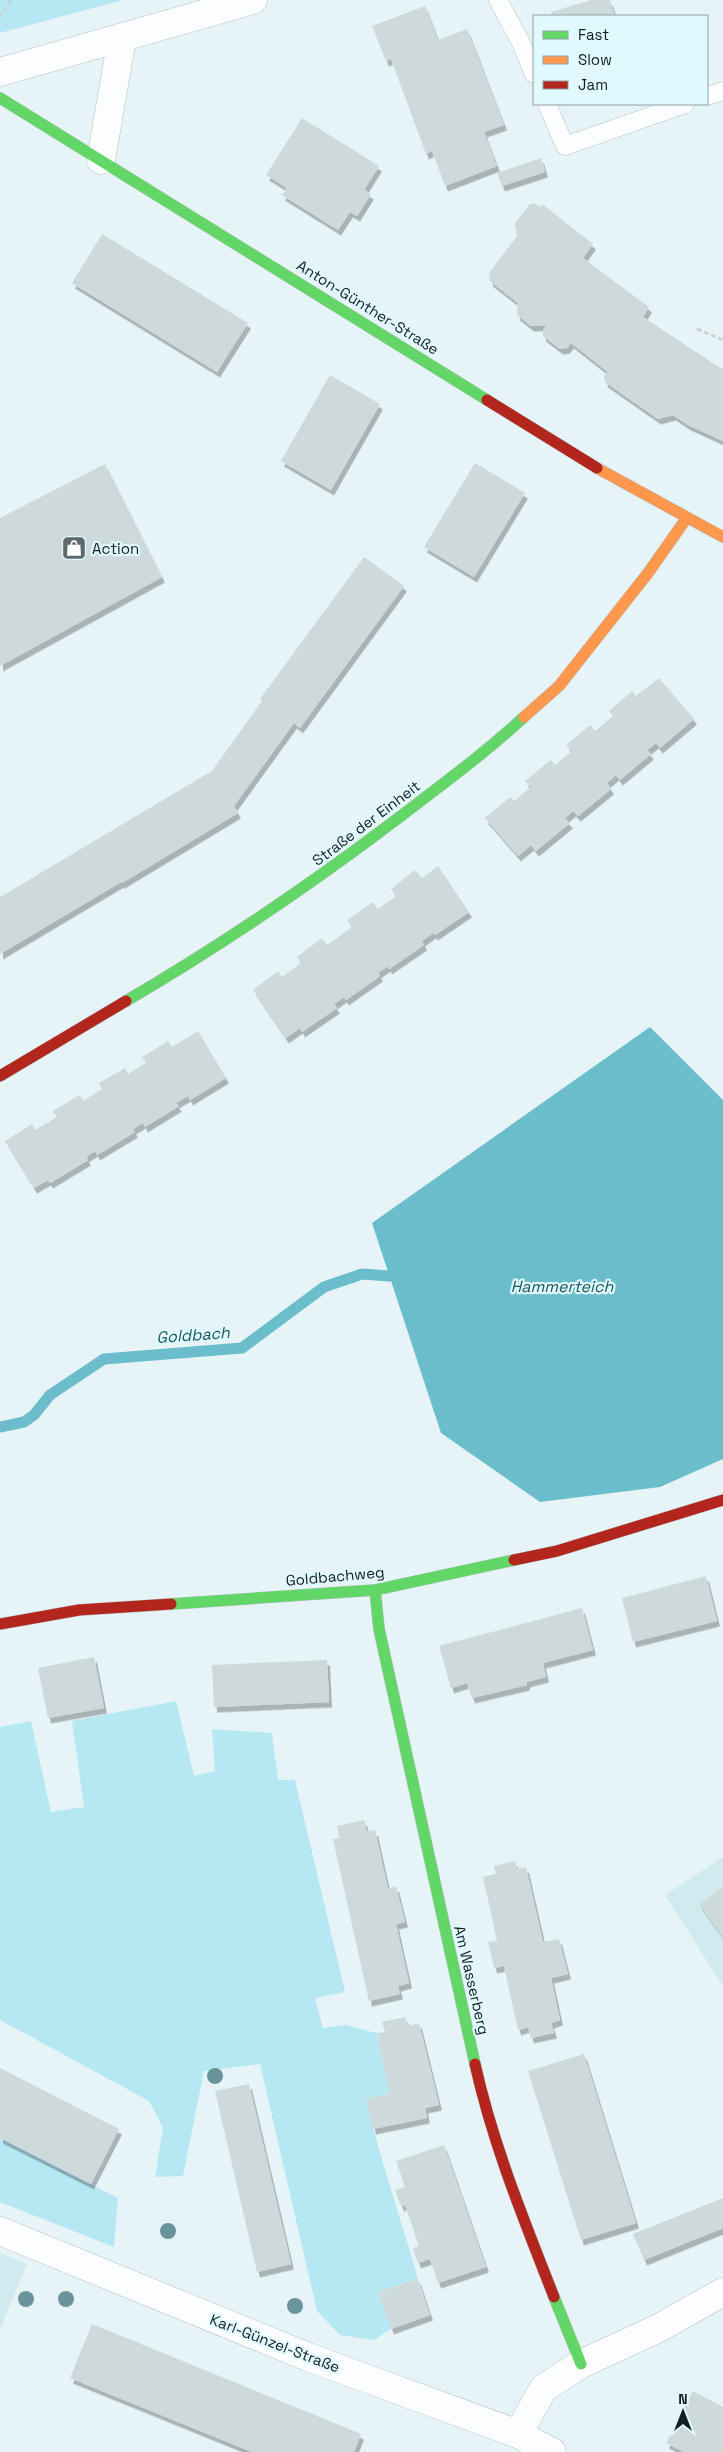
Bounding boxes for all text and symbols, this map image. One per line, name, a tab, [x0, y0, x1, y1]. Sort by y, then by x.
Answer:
legend	[533, 15, 708, 105]
text: Fast	[578, 25, 609, 44]
text: Slow	[578, 50, 612, 69]
text: Jam	[578, 75, 608, 94]
street label: Anton-Günther-Straße	[293, 255, 443, 359]
shop icon: Action	[61, 535, 87, 561]
place label: Action	[92, 539, 139, 558]
street label: Straße der Einheit	[308, 776, 424, 870]
water label: Hammerteich	[511, 1276, 614, 1297]
water label: Goldbach	[156, 1322, 231, 1348]
street label: Goldbachweg	[285, 1562, 385, 1590]
street label: Am Wasserberg	[450, 1924, 494, 2036]
street label: Karl-Günzel-Straße	[207, 2309, 343, 2377]
north arrow	[658, 2387, 708, 2437]
text: N	[678, 2390, 688, 2408]

